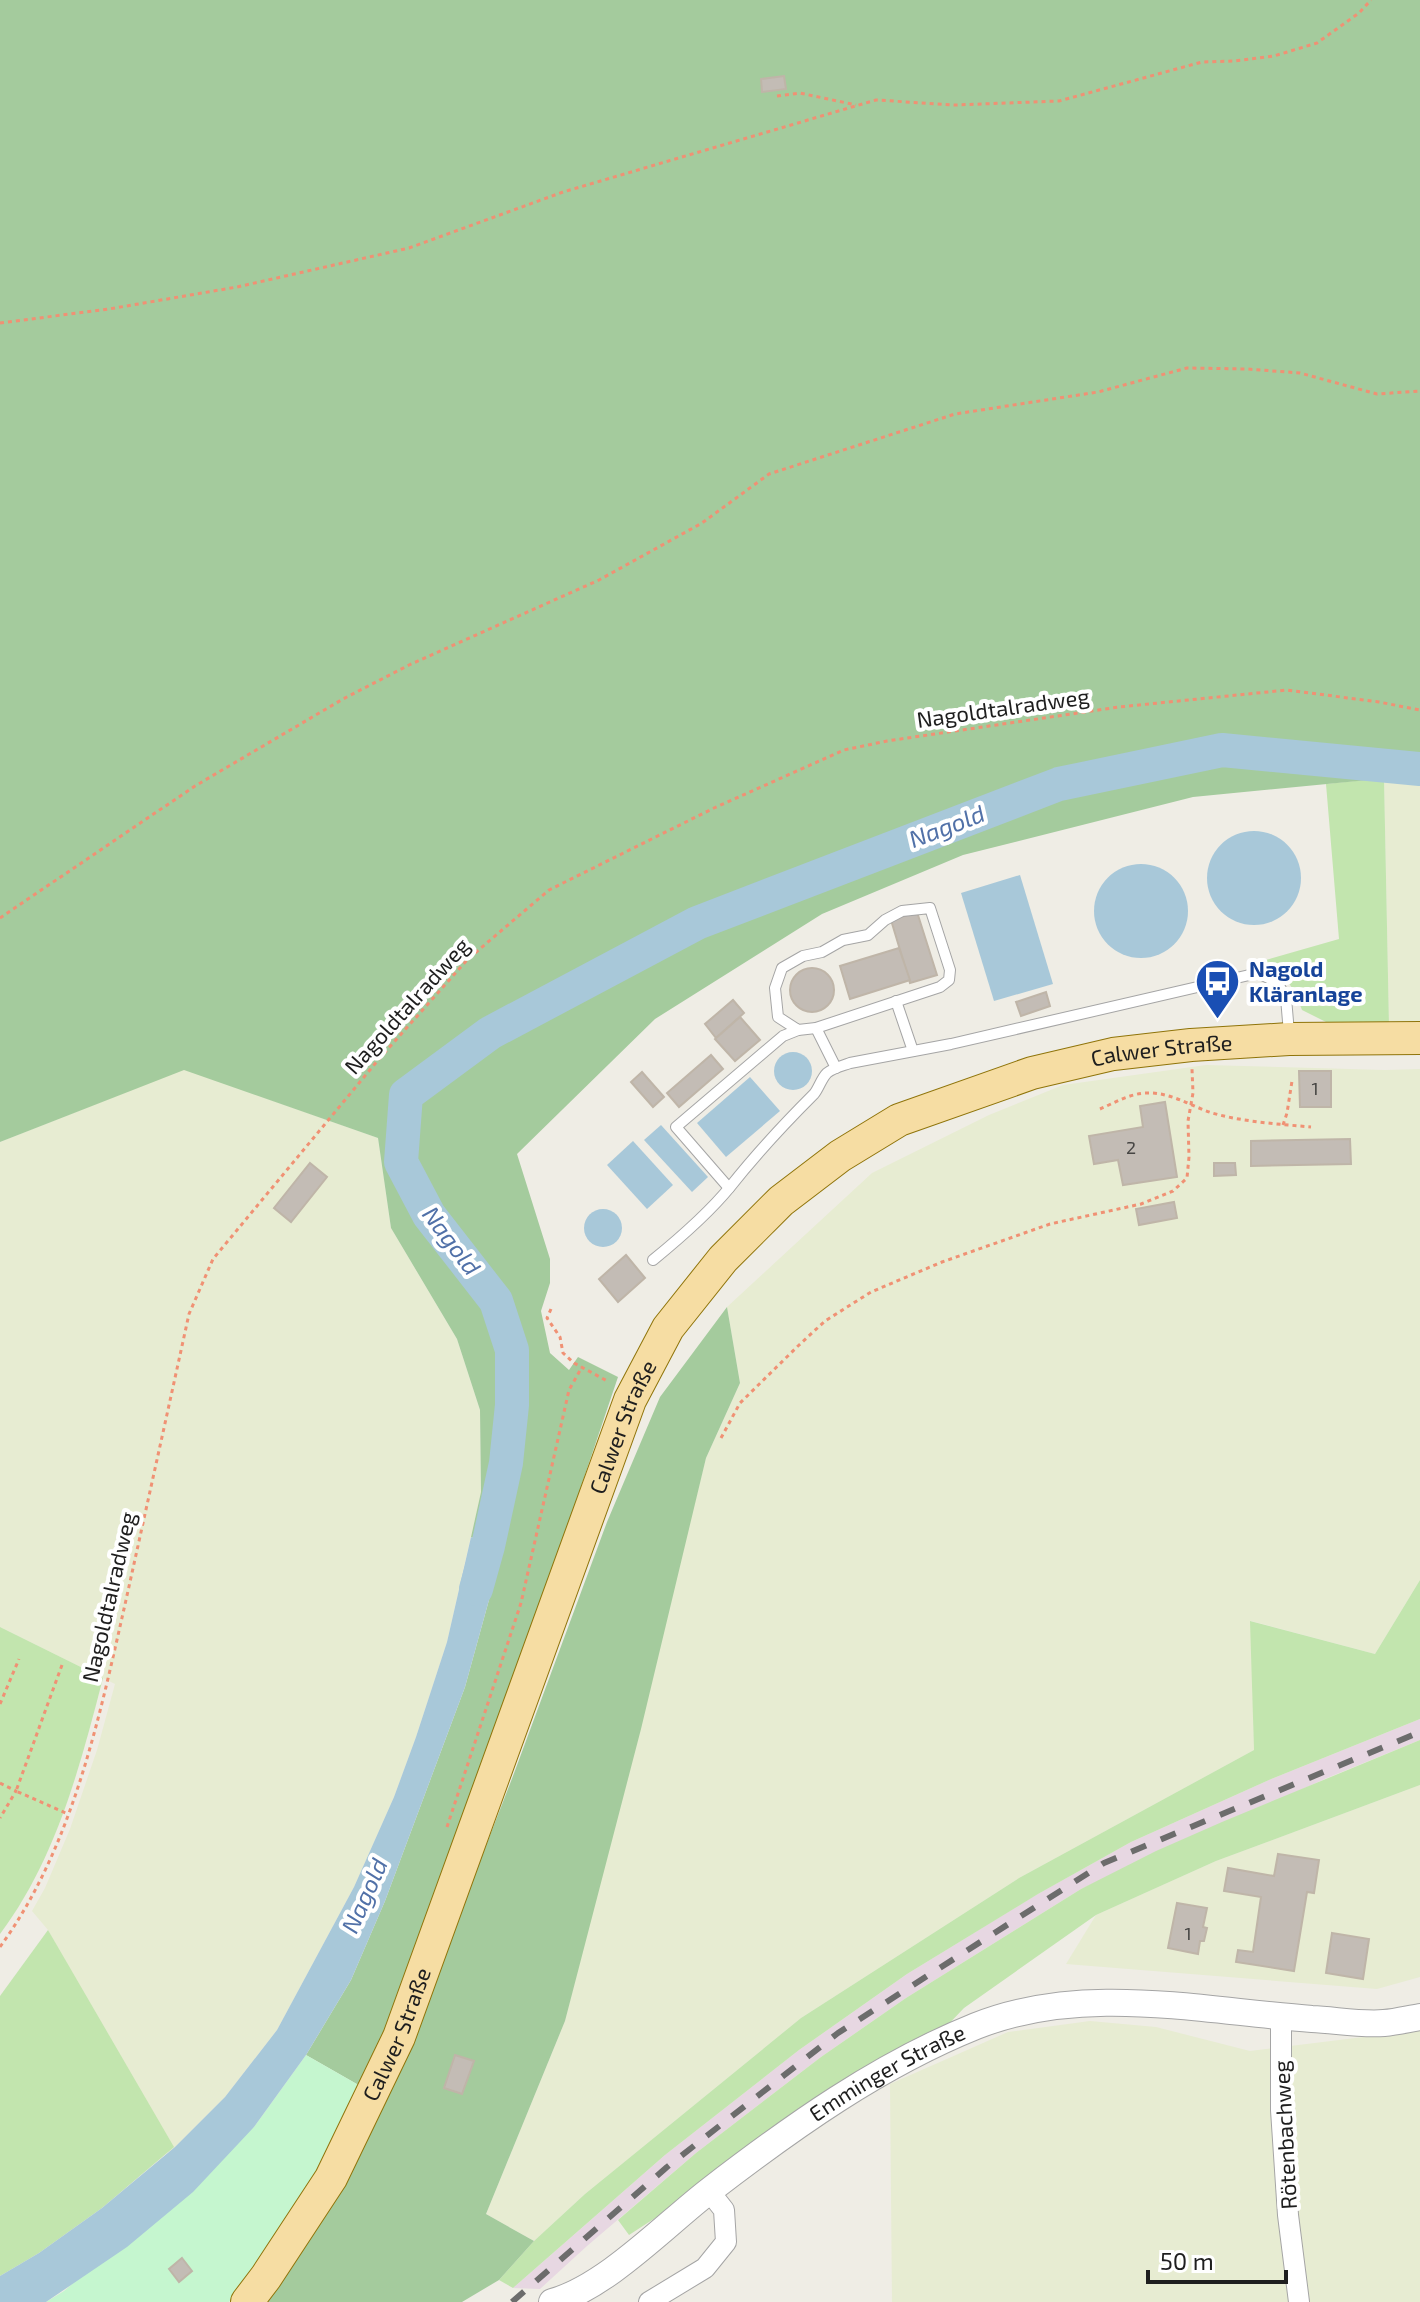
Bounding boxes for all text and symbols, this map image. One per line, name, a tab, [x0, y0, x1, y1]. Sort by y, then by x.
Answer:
street label: Nagoldtalradweg	[915, 682, 1091, 732]
water label: Nagold	[905, 798, 989, 853]
street label: Nagoldtalradweg	[338, 932, 474, 1079]
place label: Nagold Kläranlage	[1249, 955, 1363, 1006]
bus stop icon: Nagold Kläranlage	[1194, 958, 1242, 1021]
street label: Calwer Straße	[1088, 1028, 1233, 1071]
house number: 1	[1311, 1077, 1319, 1099]
house number: 2	[1126, 1136, 1136, 1158]
water label: Nagold	[417, 1200, 488, 1280]
street label: Calwer Straße	[583, 1355, 661, 1497]
street label: Nagoldtalradweg	[76, 1509, 140, 1685]
water label: Nagold	[334, 1853, 393, 1937]
house number: 1	[1184, 1922, 1192, 1944]
street label: Calwer Straße	[356, 1964, 435, 2105]
street label: Emminger Straße	[804, 2018, 969, 2126]
street label: Rötenbachweg	[1267, 2060, 1301, 2210]
scale bar	[1148, 2234, 1286, 2284]
text: 50 m	[1160, 2246, 1214, 2275]

